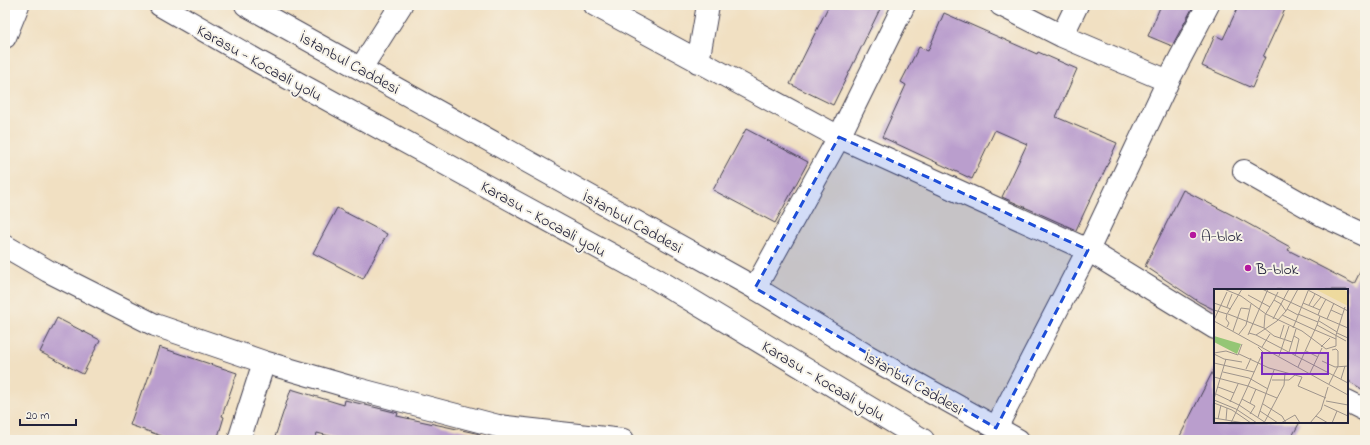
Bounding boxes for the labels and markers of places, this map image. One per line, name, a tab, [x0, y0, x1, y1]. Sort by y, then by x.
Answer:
place label: A-blok	[1201, 225, 1243, 249]
marker: A-blok	[1188, 230, 1198, 240]
place label: B-blok	[1255, 258, 1299, 282]
marker: B-blok	[1243, 263, 1253, 273]

